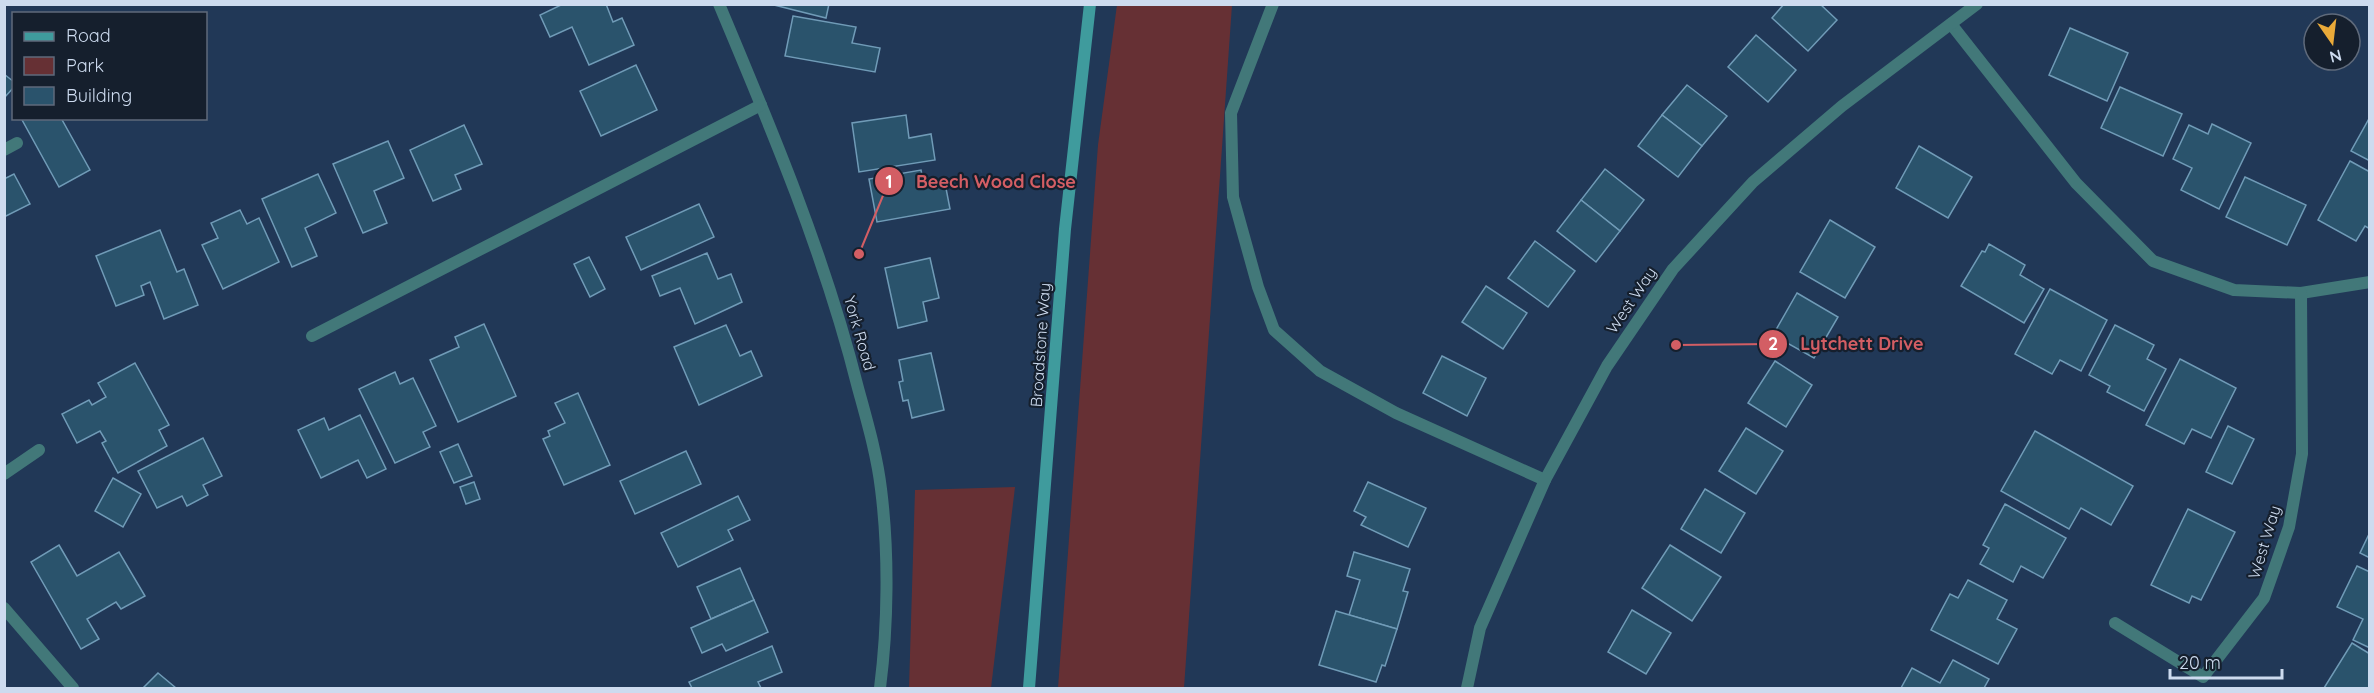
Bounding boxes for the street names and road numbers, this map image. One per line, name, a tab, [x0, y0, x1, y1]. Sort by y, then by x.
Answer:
street label: West Way	[1602, 263, 1660, 337]
street label: Broadstone Way	[1026, 282, 1054, 408]
street label: York Road	[840, 293, 880, 373]
street label: West Way	[2243, 503, 2285, 581]

